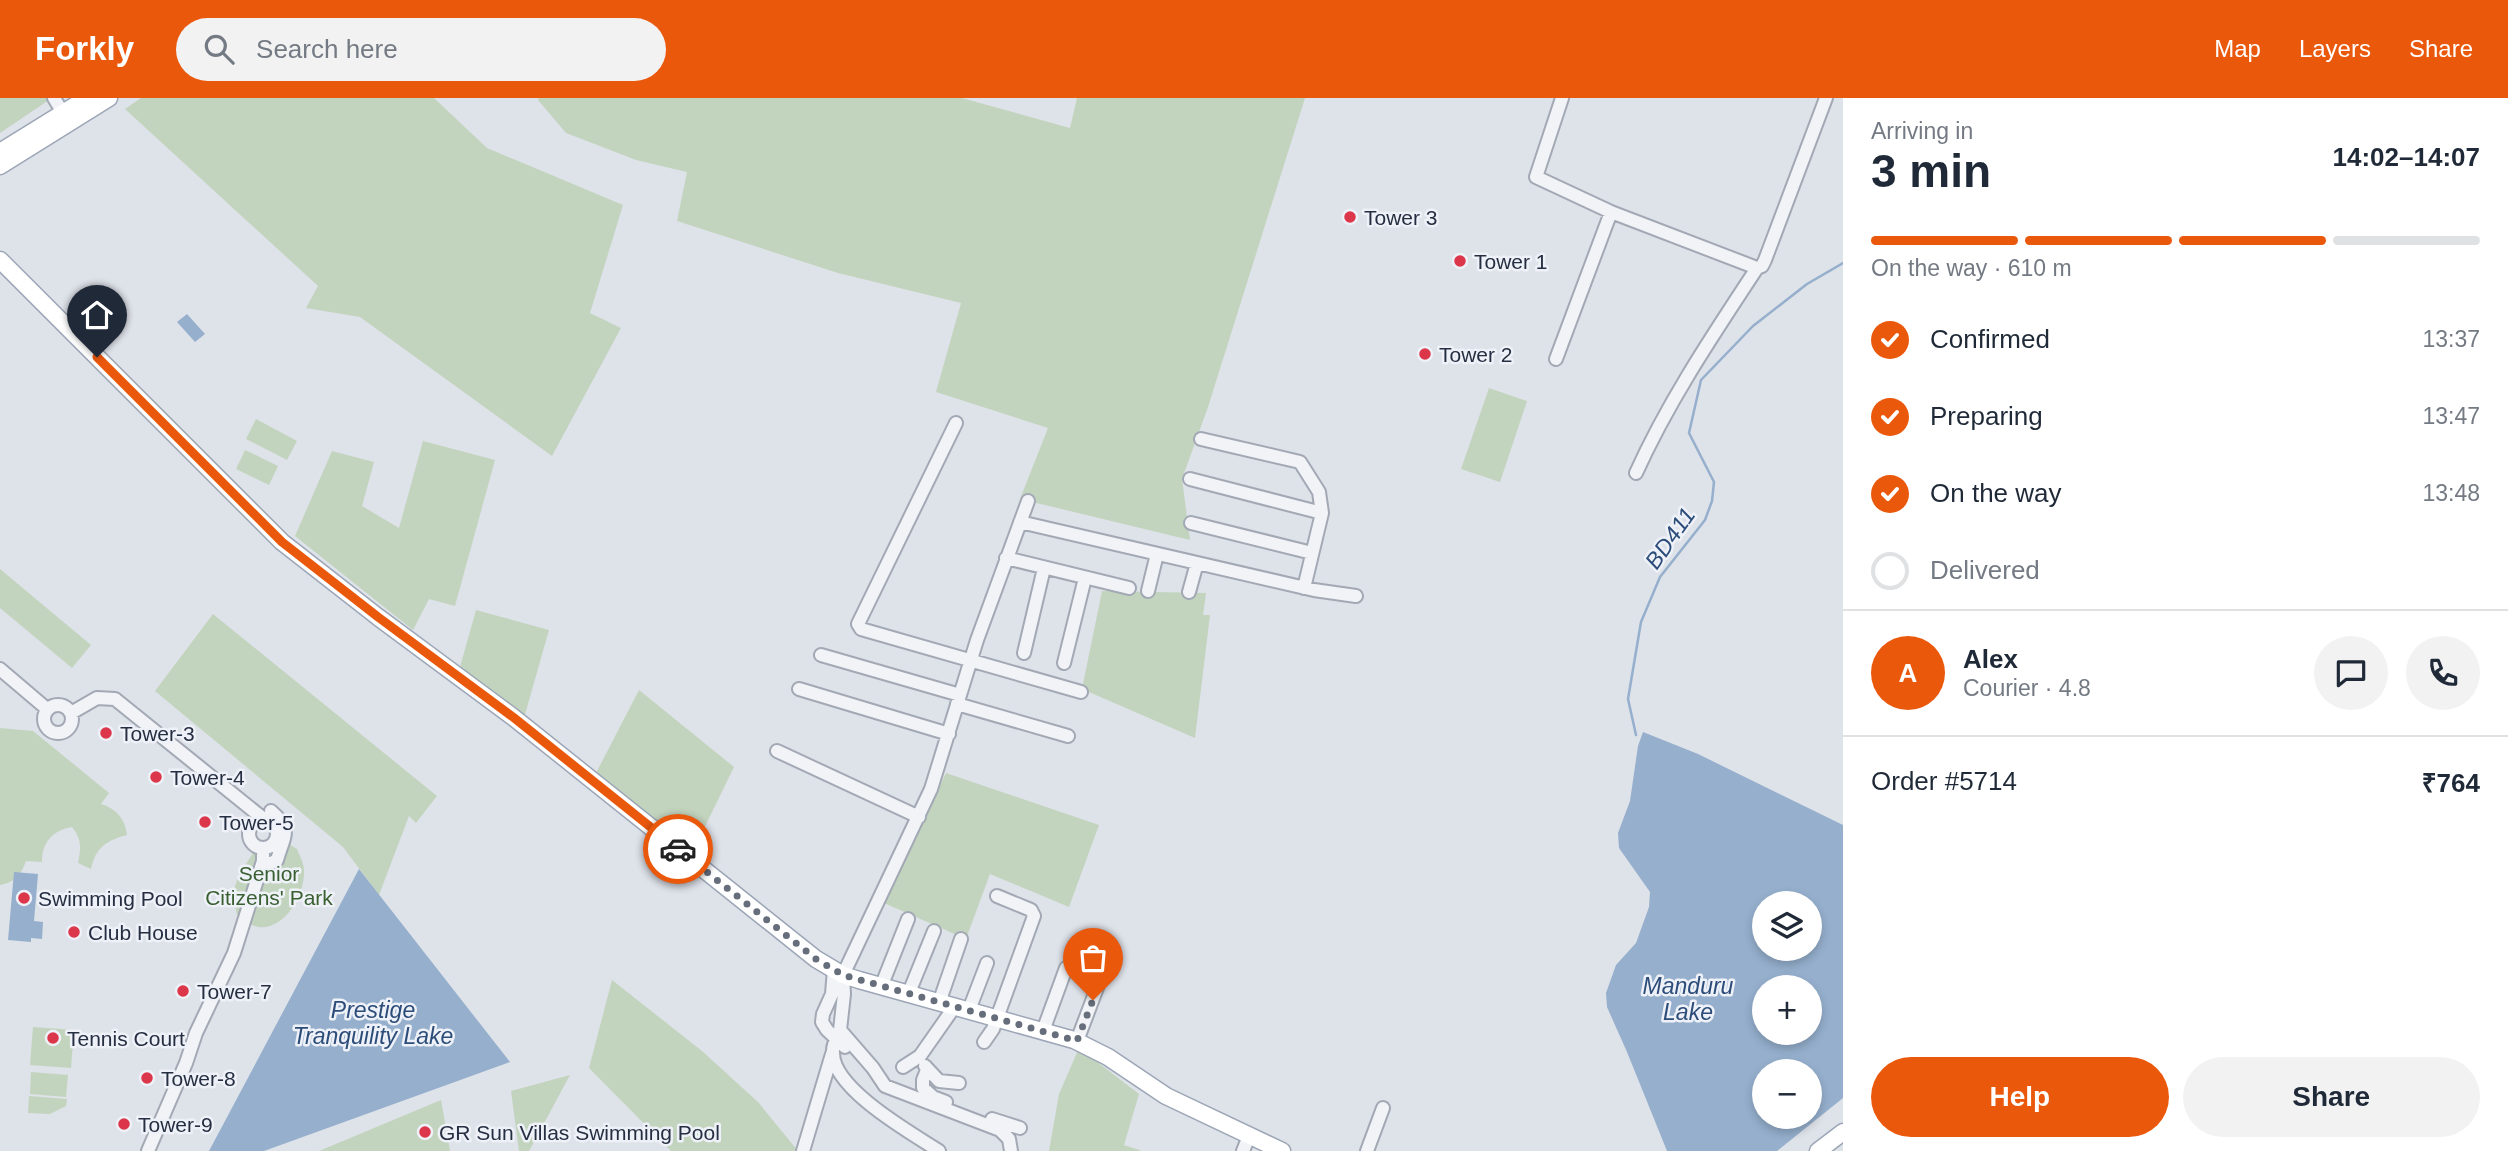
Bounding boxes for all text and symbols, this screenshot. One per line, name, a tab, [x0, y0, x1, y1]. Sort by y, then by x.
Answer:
search box	[176, 18, 666, 81]
text: Forkly	[35, 30, 134, 67]
icon: search	[200, 30, 238, 68]
text: Search here	[256, 34, 398, 64]
text: Map	[2214, 35, 2261, 62]
text: Layers	[2299, 35, 2371, 62]
text: Share	[2409, 35, 2473, 62]
text: Arriving in	[1871, 118, 1973, 144]
text: 14:02–14:07	[2333, 142, 2480, 172]
text: 3 min	[1871, 145, 1991, 197]
place label: Tower 3	[1364, 206, 1438, 229]
marker: Tower 3	[1342, 209, 1358, 225]
place label: Tower 1	[1474, 250, 1548, 273]
marker: Tower 1	[1452, 253, 1468, 269]
text: On the way · 610 m	[1871, 255, 2072, 281]
pin	[67, 285, 127, 357]
icon: home	[78, 296, 116, 334]
icon: check	[1871, 321, 1909, 359]
text: Confirmed	[1930, 324, 2050, 354]
text: 13:37	[2422, 326, 2480, 352]
place label: Tower 2	[1439, 343, 1513, 366]
marker: Tower 2	[1417, 346, 1433, 362]
icon: check	[1871, 398, 1909, 436]
text: Preparing	[1930, 401, 2043, 431]
text: 13:47	[2422, 403, 2480, 429]
icon: check	[1871, 475, 1909, 513]
text: On the way	[1930, 478, 2062, 508]
text: 13:48	[2422, 480, 2480, 506]
water label: BD411	[1640, 502, 1700, 574]
text: Delivered	[1930, 555, 2040, 585]
button: chat	[2314, 636, 2388, 710]
button: phone	[2406, 636, 2480, 710]
text: Alex	[1963, 644, 2018, 674]
text: A	[1899, 658, 1917, 688]
text: Courier · 4.8	[1963, 675, 2091, 701]
place label: Tower-3	[120, 722, 195, 745]
marker: Tower-3	[98, 725, 114, 741]
place label: Tower-4	[170, 766, 245, 789]
text: Order #5714	[1871, 766, 2017, 796]
text: ₹764	[2422, 768, 2480, 798]
marker: Tower-4	[148, 769, 164, 785]
place label: Tower-5	[219, 811, 294, 834]
marker: Tower-5	[197, 814, 213, 830]
courier	[643, 814, 713, 884]
icon: car	[659, 830, 697, 868]
park label: Senior Citizens' Park	[205, 862, 333, 909]
place label: Swimming Pool	[38, 887, 183, 910]
marker: Swimming Pool	[16, 890, 32, 906]
map controls	[1752, 891, 1822, 1129]
button: layers	[1752, 891, 1822, 961]
place label: Club House	[88, 921, 198, 944]
marker: Club House	[66, 924, 82, 940]
pin	[1063, 928, 1123, 1000]
icon: bag	[1074, 939, 1112, 977]
water label: Manduru Lake	[1643, 973, 1734, 1025]
button: +	[1752, 975, 1822, 1045]
place label: Tower-7	[197, 980, 272, 1003]
marker: Tower-7	[175, 983, 191, 999]
water label: Prestige Tranquility Lake	[293, 997, 453, 1049]
place label: Tennis Court	[67, 1027, 185, 1050]
marker: Tennis Court	[45, 1030, 61, 1046]
button: Help	[1871, 1057, 2169, 1137]
button: Share	[2183, 1057, 2480, 1137]
button: −	[1752, 1059, 1822, 1129]
place label: Tower-8	[161, 1067, 236, 1090]
marker: Tower-8	[139, 1070, 155, 1086]
place label: Tower-9	[138, 1113, 213, 1136]
marker: Tower-9	[116, 1116, 132, 1132]
place label: GR Sun Villas Swimming Pool	[439, 1121, 720, 1144]
marker: GR Sun Villas Swimming Pool	[417, 1124, 433, 1140]

